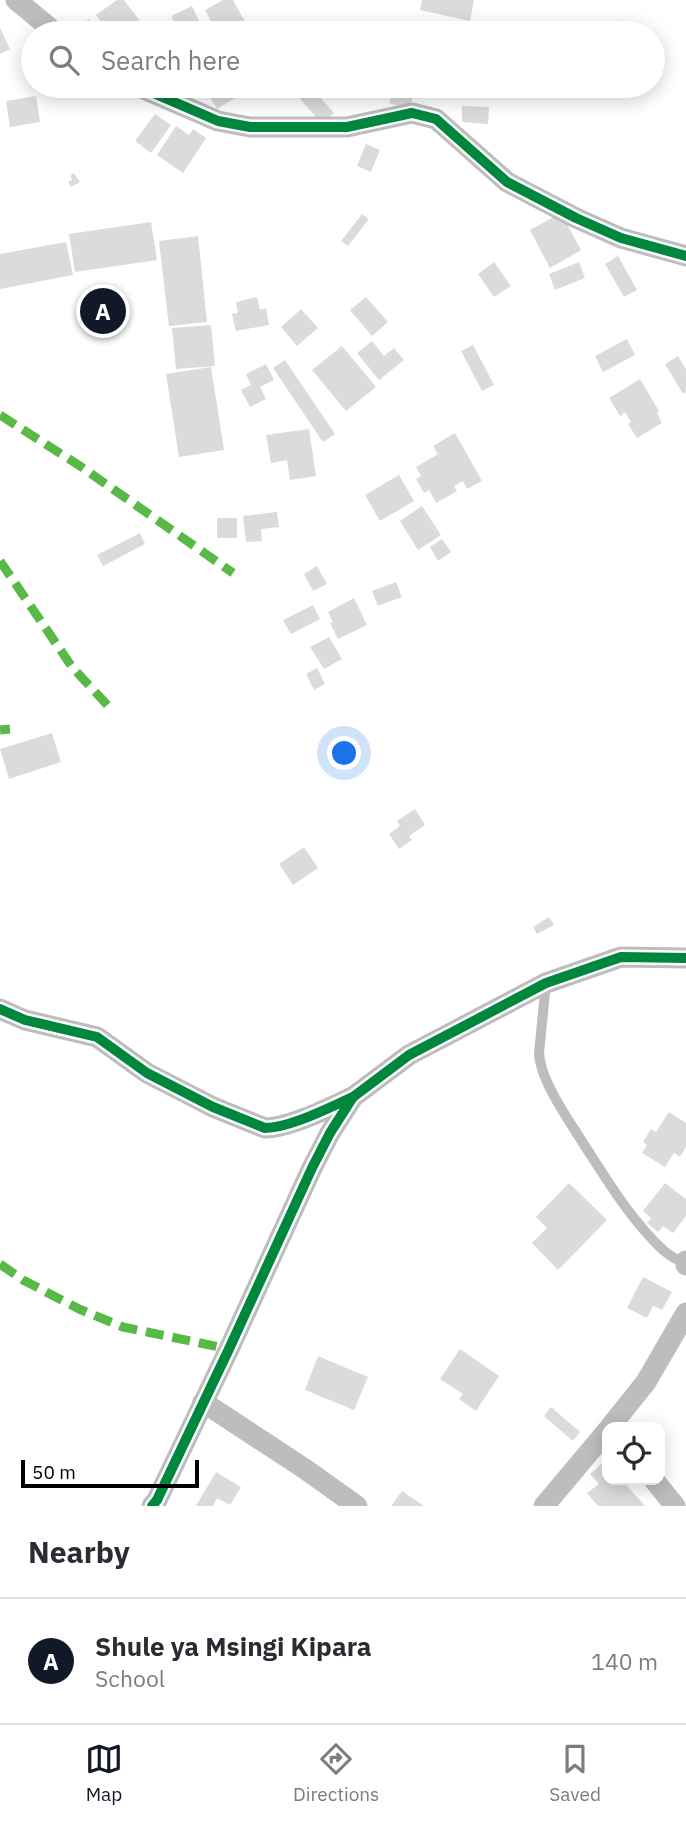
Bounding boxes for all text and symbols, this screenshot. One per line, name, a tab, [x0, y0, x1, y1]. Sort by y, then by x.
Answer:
search box	[21, 21, 665, 98]
icon: search	[45, 41, 83, 79]
text: Search here	[101, 43, 240, 77]
pin: A	[80, 285, 126, 337]
your location	[327, 736, 361, 770]
map controls	[602, 1422, 665, 1485]
button: locate	[602, 1422, 665, 1485]
scale bar	[21, 1457, 200, 1489]
text: 50 m	[32, 1460, 76, 1484]
text: Nearby	[28, 1532, 130, 1571]
text: Shule ya Msingi Kipara	[95, 1629, 372, 1663]
text: A	[43, 1646, 59, 1676]
text: 140 m	[591, 1646, 658, 1676]
text: School	[95, 1663, 165, 1693]
tab: Map	[85, 1740, 123, 1806]
tab: Directions	[293, 1740, 379, 1806]
tab: Saved	[549, 1740, 601, 1806]

